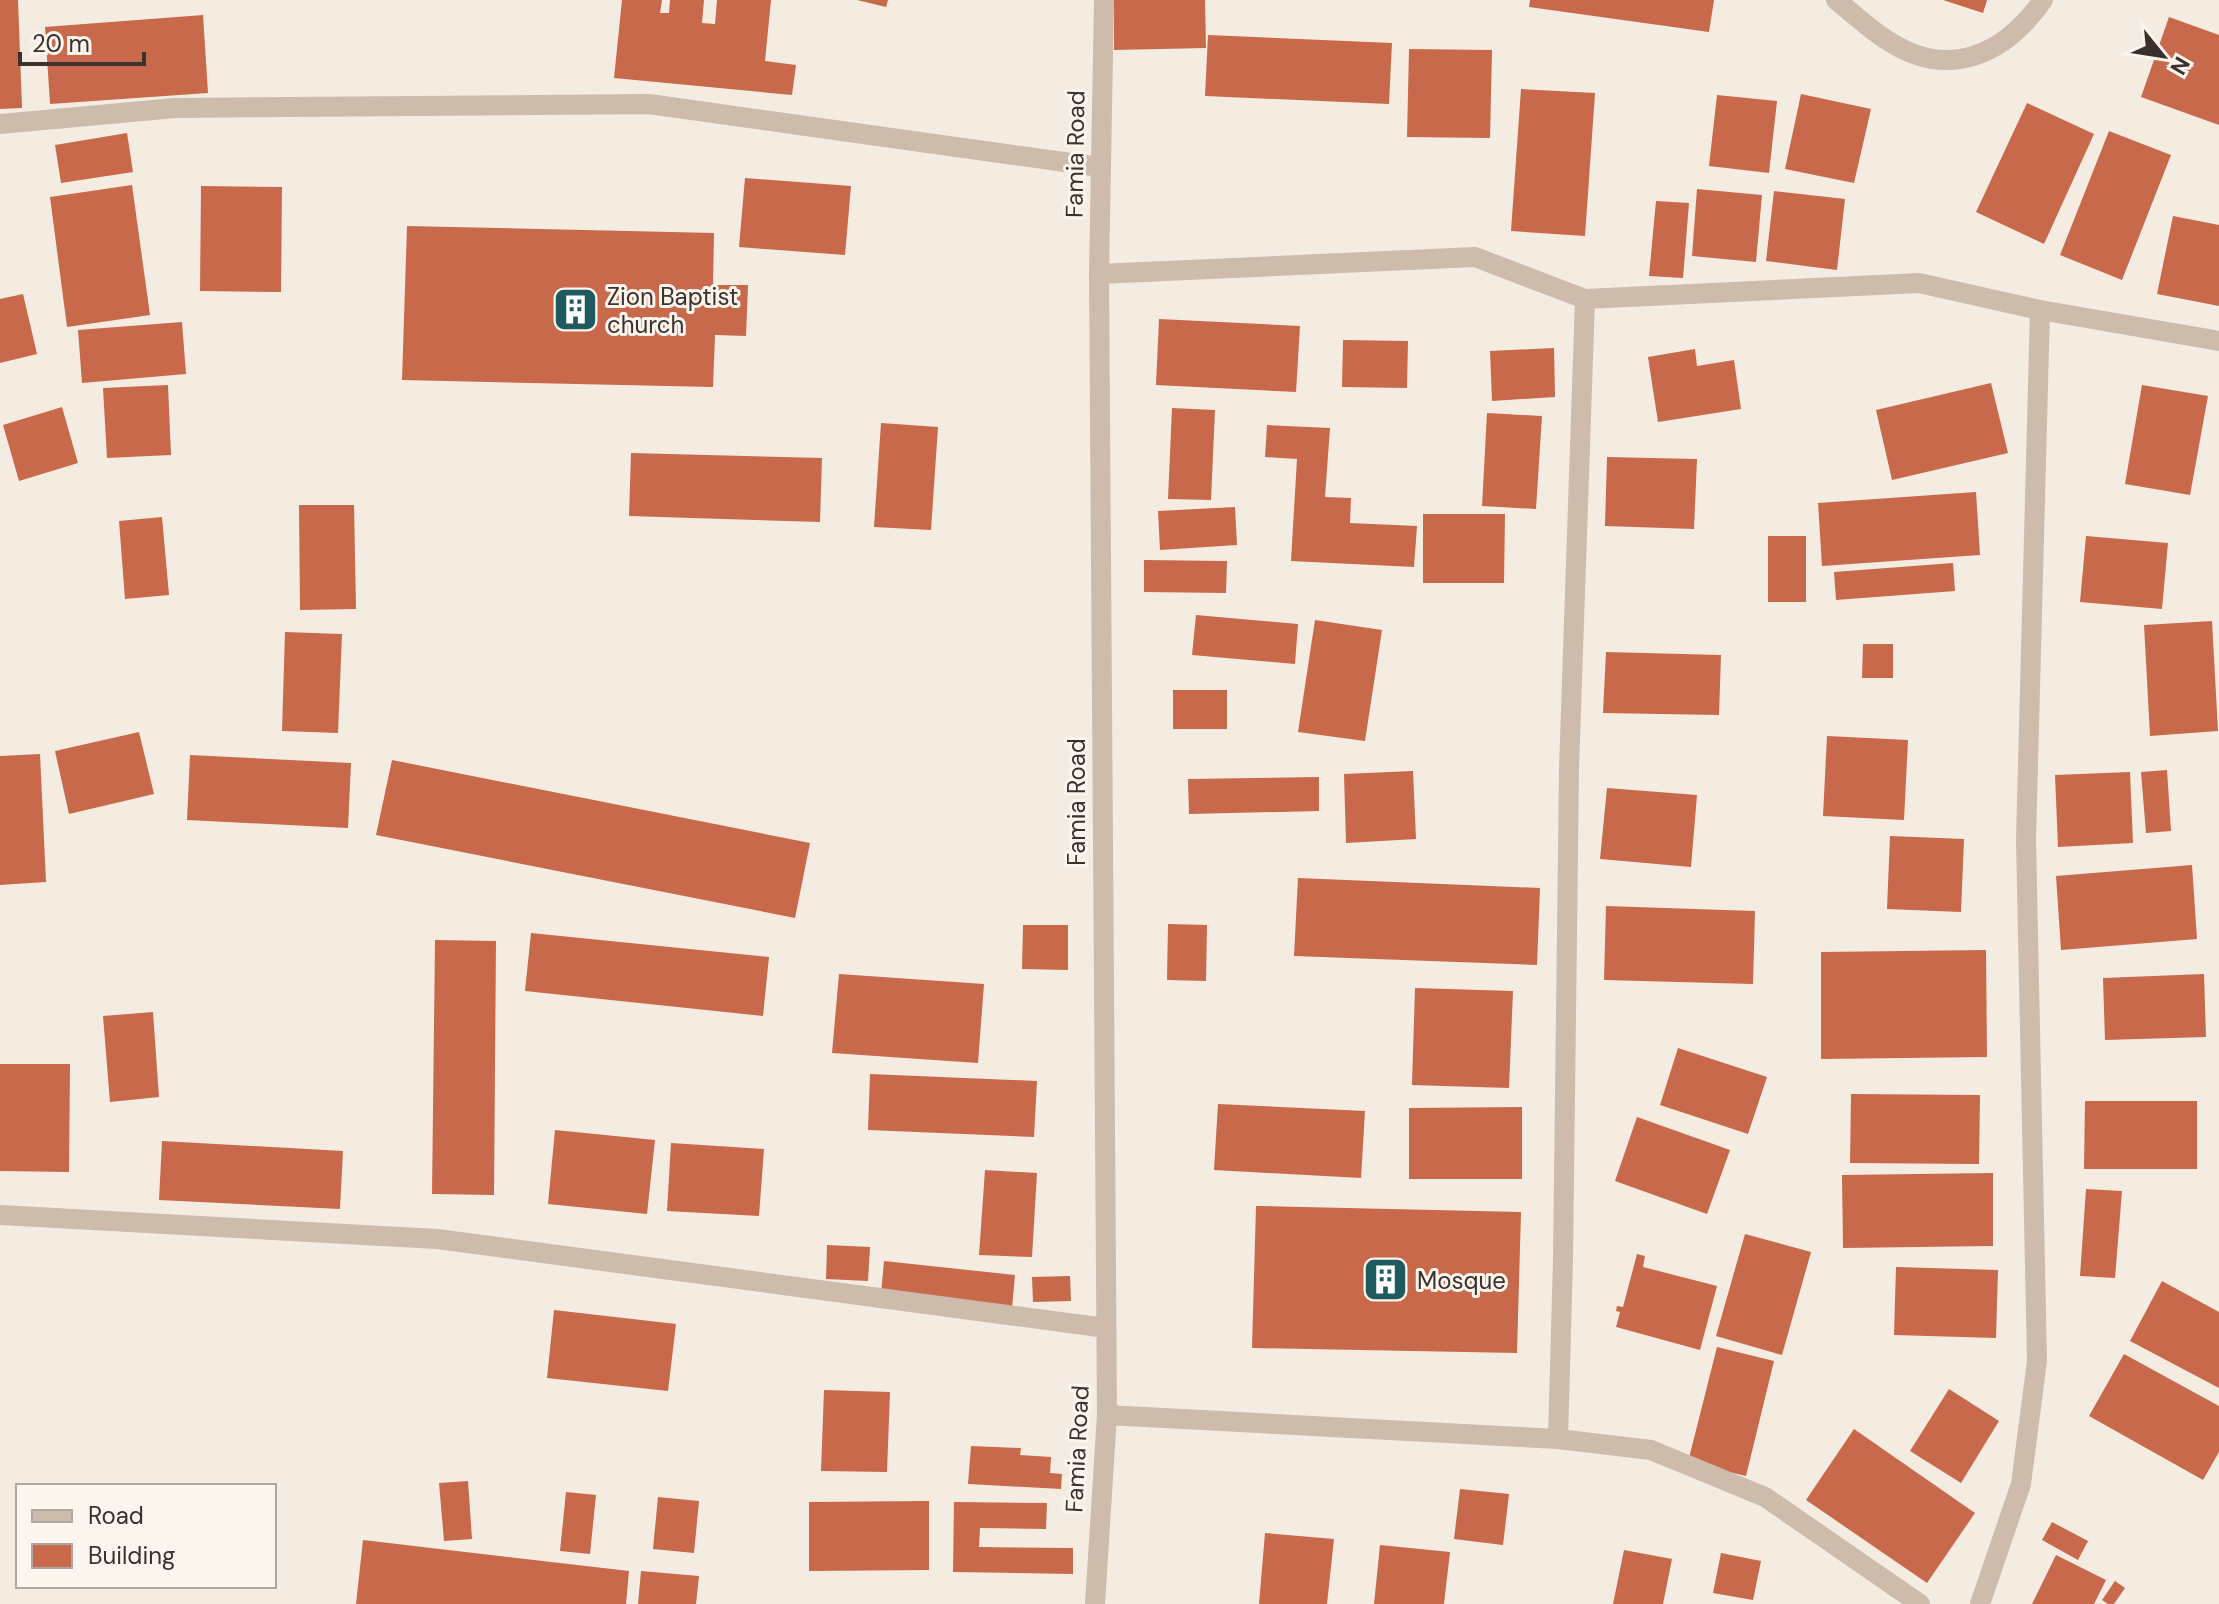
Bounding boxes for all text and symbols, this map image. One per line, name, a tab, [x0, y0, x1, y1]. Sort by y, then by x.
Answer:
scale bar	[20, 16, 144, 66]
north arrow	[2123, 16, 2203, 96]
text: 20 m	[32, 28, 90, 59]
text: N	[2163, 52, 2196, 80]
street label: Famia Road	[1058, 90, 1092, 218]
place label: Zion Baptist church	[607, 281, 738, 340]
building icon: Zion Baptist church	[552, 286, 600, 334]
street label: Famia Road	[1061, 738, 1092, 866]
building icon: Mosque	[1362, 1256, 1410, 1304]
place label: Mosque	[1417, 1265, 1506, 1296]
street label: Famia Road	[1058, 1385, 1096, 1513]
legend	[16, 1484, 276, 1588]
text: Road	[88, 1500, 144, 1531]
text: Building	[88, 1540, 175, 1571]

